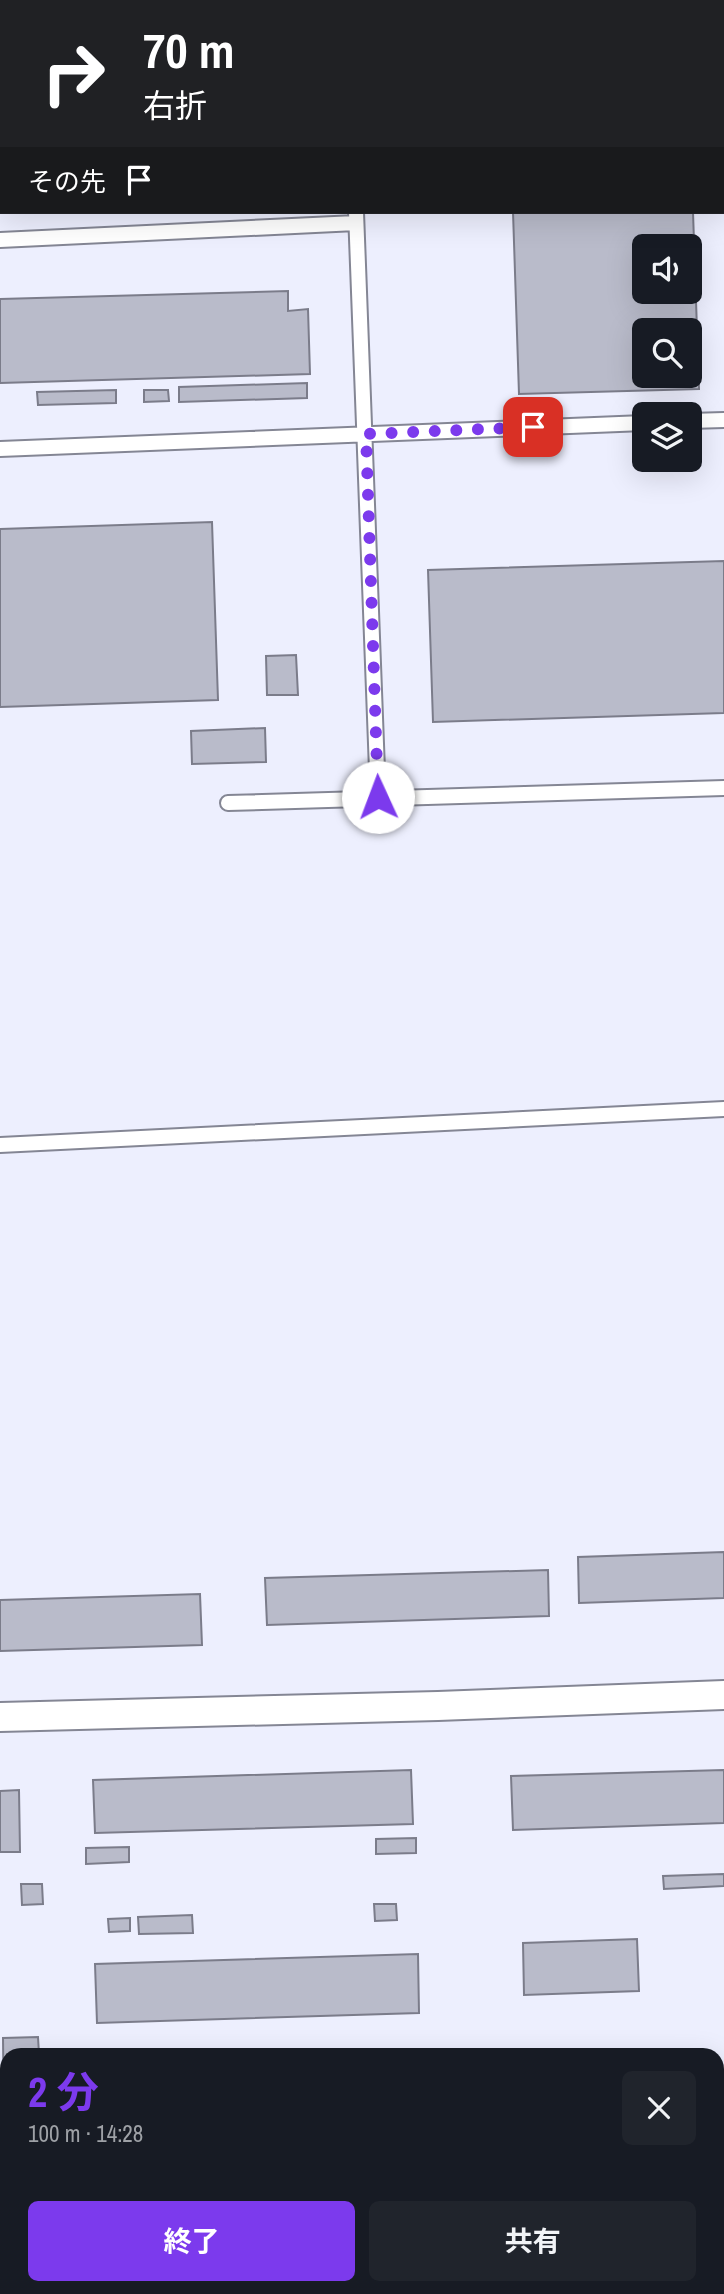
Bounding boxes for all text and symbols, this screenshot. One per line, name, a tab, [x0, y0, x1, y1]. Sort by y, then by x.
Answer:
text: 70 m	[143, 17, 235, 83]
icon: right	[28, 28, 119, 119]
text: 右折	[143, 84, 207, 127]
icon: arrive	[120, 161, 158, 199]
text: その先	[28, 164, 106, 199]
map controls	[632, 234, 702, 472]
button: sound	[632, 234, 702, 304]
button: search	[632, 318, 702, 388]
pin	[503, 397, 563, 457]
button: layers	[632, 402, 702, 472]
icon: arrive	[514, 408, 552, 446]
position arrow	[341, 760, 415, 834]
text: 2 分	[28, 2064, 99, 2120]
button: close	[622, 2071, 696, 2145]
text: 100 m · 14:28	[28, 2118, 143, 2149]
button: 終了	[28, 2201, 355, 2281]
button: 共有	[369, 2201, 696, 2281]

